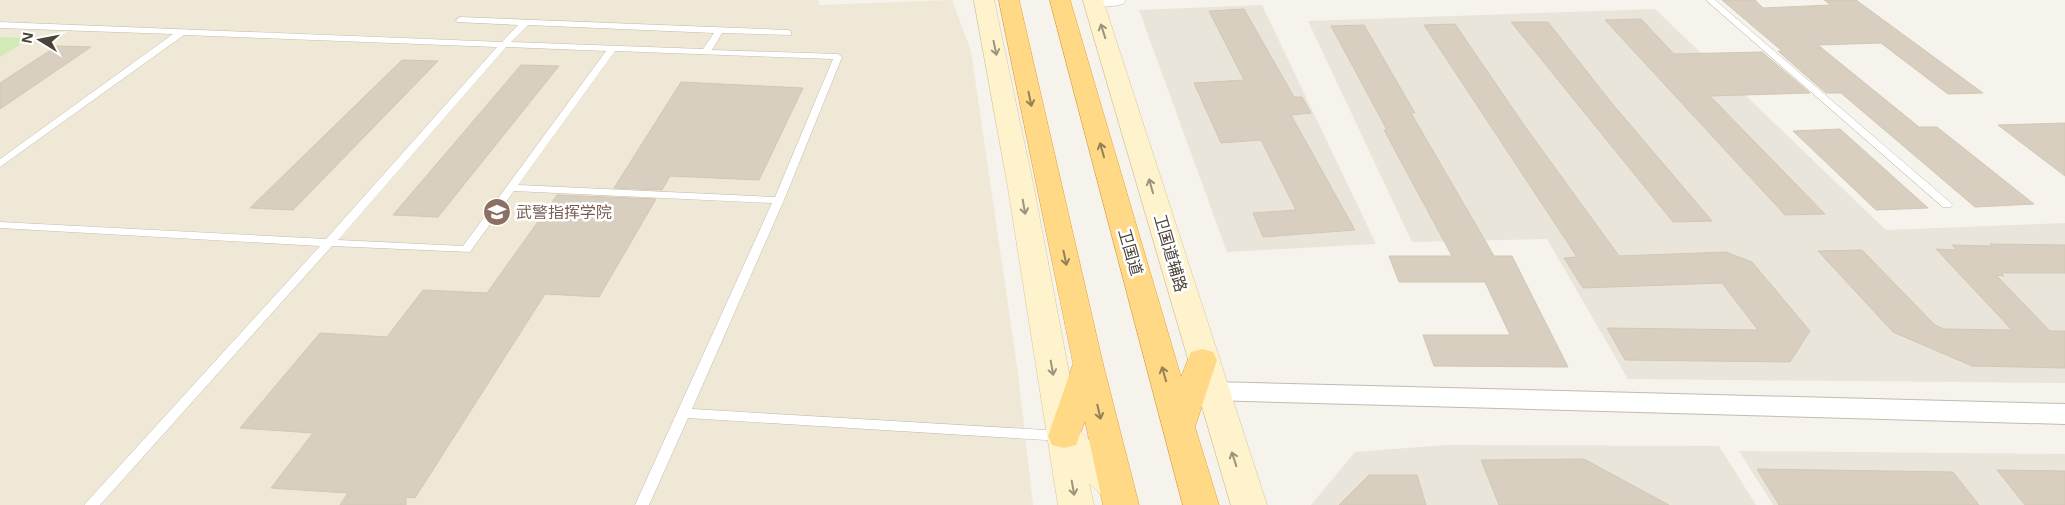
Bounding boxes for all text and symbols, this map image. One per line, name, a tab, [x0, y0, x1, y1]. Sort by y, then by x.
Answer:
north arrow	[15, 15, 65, 65]
one-way arrow	[1098, 23, 1107, 39]
text: N	[16, 30, 37, 45]
one-way arrow	[990, 39, 1000, 55]
one-way arrow	[1026, 90, 1036, 106]
one-way arrow	[1097, 142, 1106, 158]
one-way arrow	[1146, 178, 1156, 194]
school or university icon: 武警指挥学院	[482, 197, 512, 227]
one-way arrow	[1020, 199, 1030, 215]
place label: 武警指挥学院	[516, 201, 612, 223]
street label: 卫国道辅路	[1149, 212, 1193, 294]
street label: 卫国道	[1114, 226, 1148, 278]
one-way arrow	[1061, 249, 1070, 265]
one-way arrow	[1047, 359, 1057, 375]
one-way arrow	[1159, 366, 1169, 382]
one-way arrow	[1095, 403, 1104, 419]
one-way arrow	[1228, 451, 1238, 467]
one-way arrow	[1068, 480, 1078, 496]

